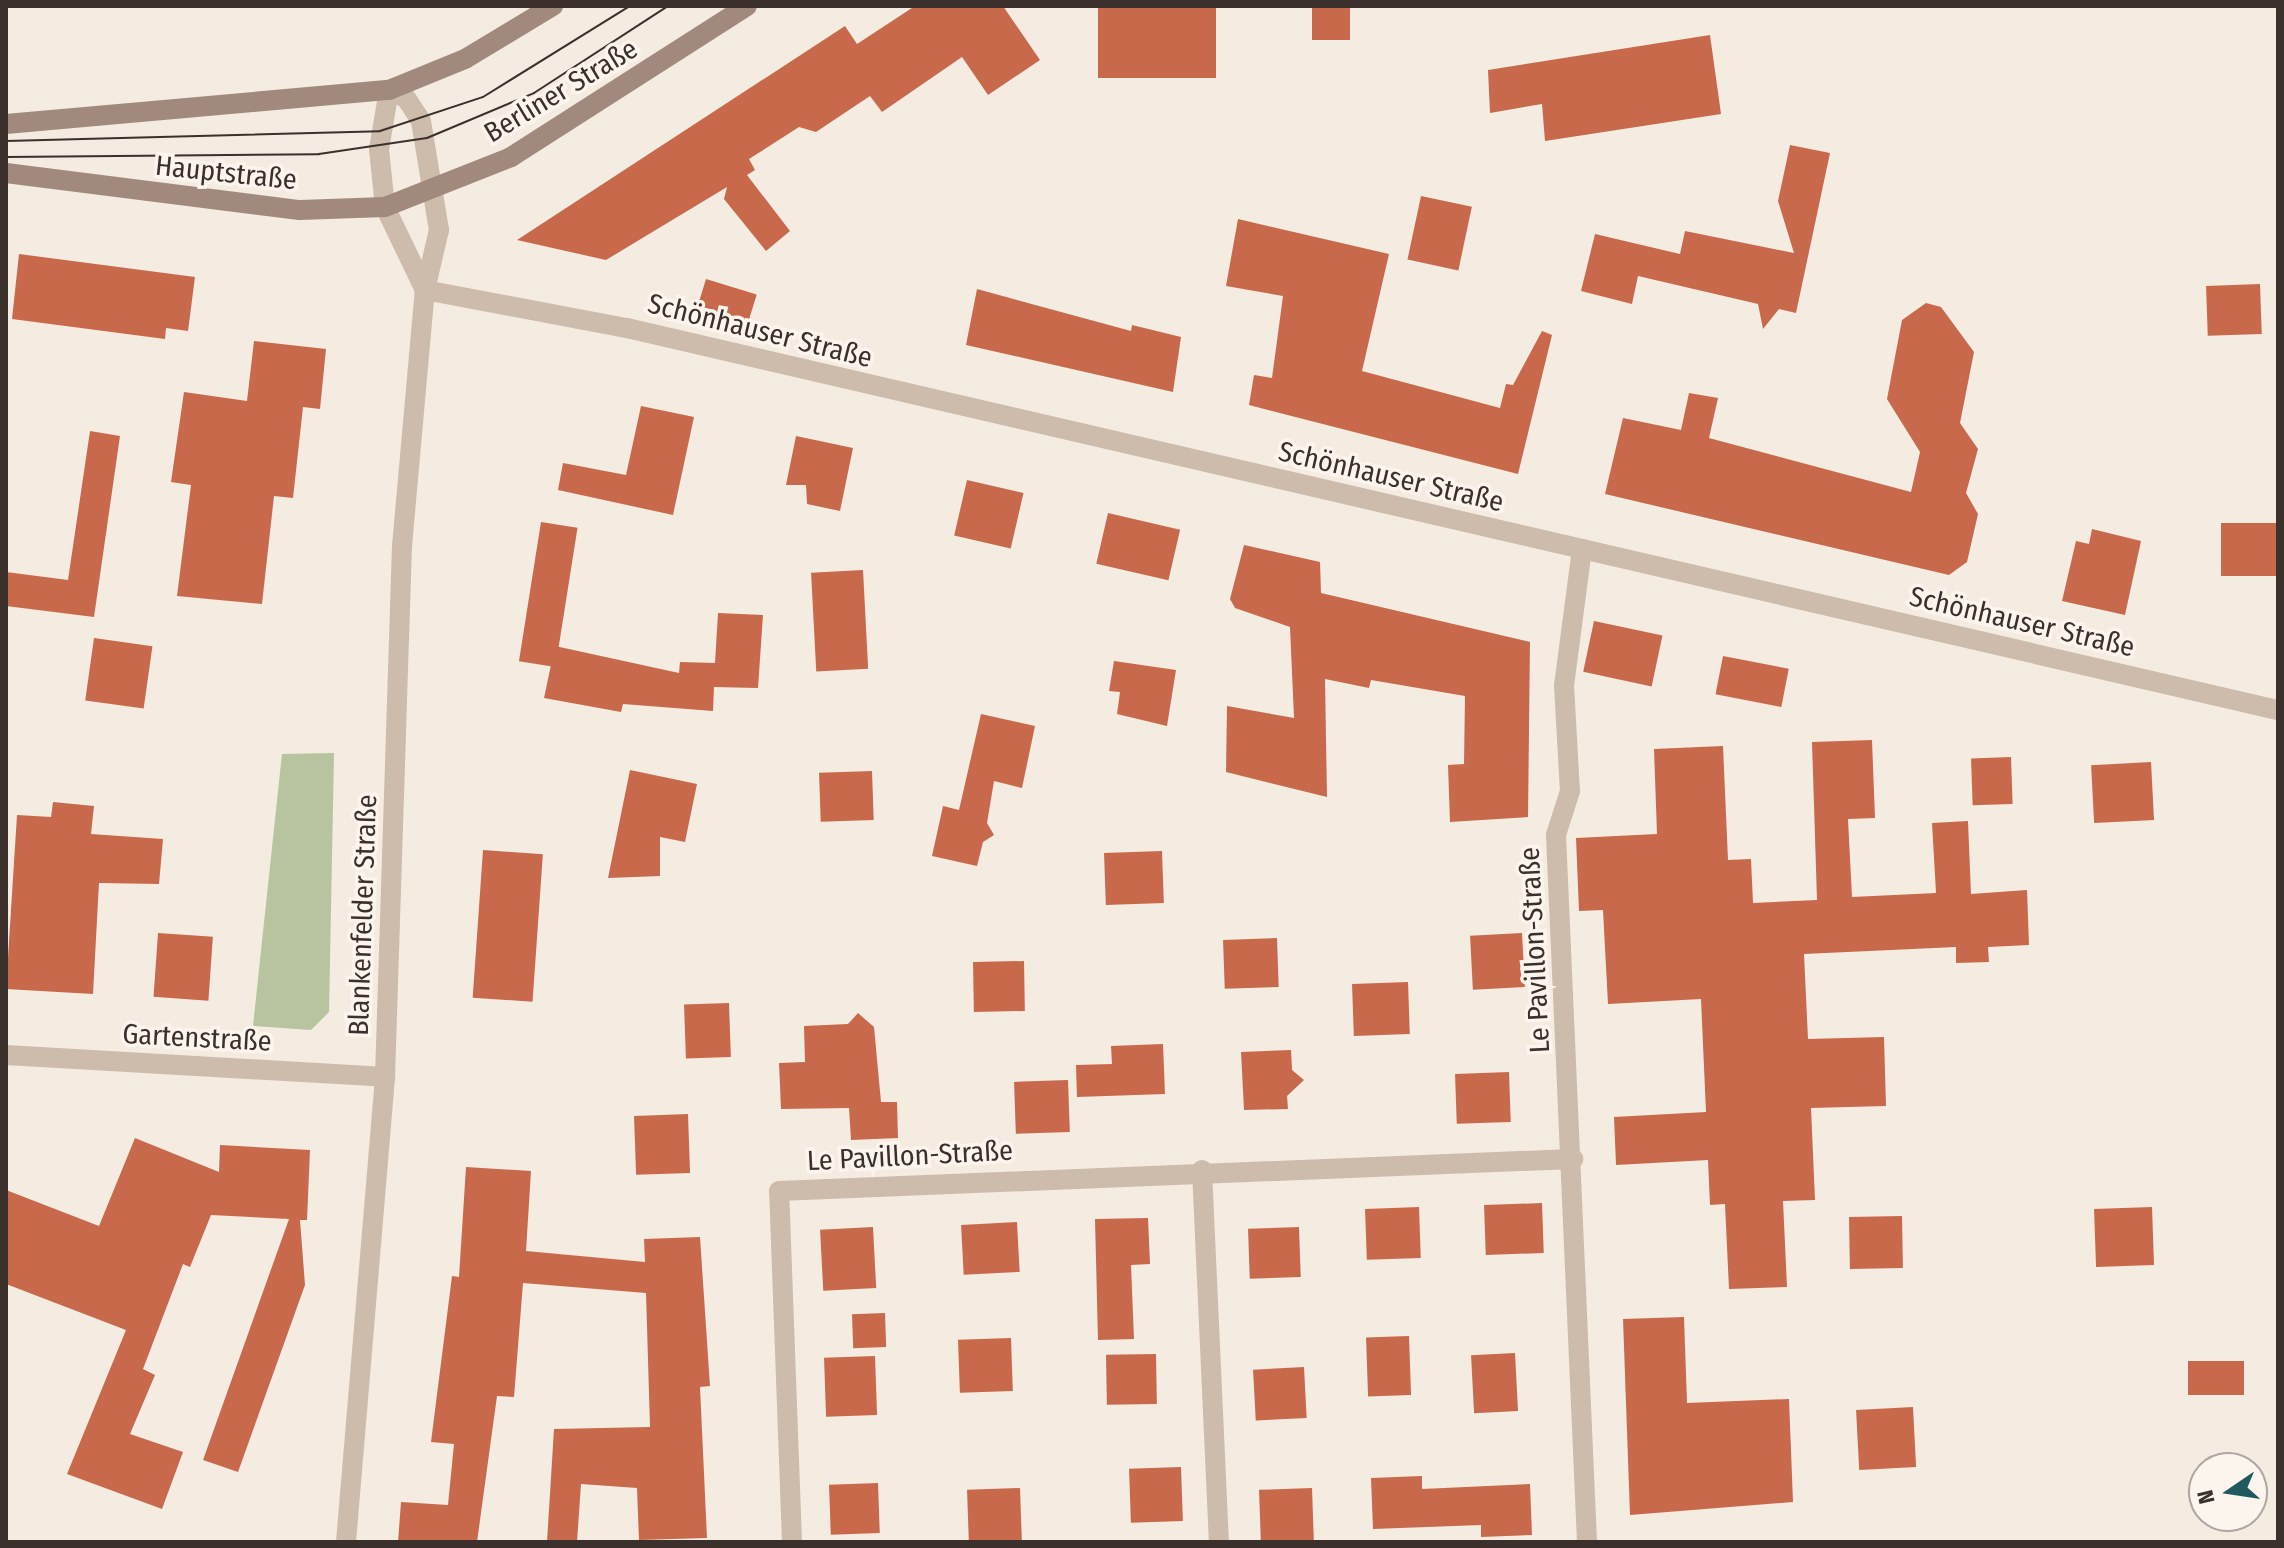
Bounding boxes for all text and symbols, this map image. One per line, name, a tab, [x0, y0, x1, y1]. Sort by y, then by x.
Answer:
street label: Berliner Straße	[478, 32, 644, 150]
street label: Hauptstraße	[154, 149, 298, 197]
street label: Schönhauser Straße	[644, 287, 876, 375]
street label: Schönhauser Straße	[1275, 435, 1507, 519]
street label: Schönhauser Straße	[1906, 580, 2138, 664]
street label: Blankenfelder Straße	[342, 794, 384, 1036]
street label: Le Pavillon-Straße	[1513, 846, 1557, 1054]
street label: Gartenstraße	[122, 1017, 272, 1059]
street label: Le Pavillon-Straße	[806, 1134, 1014, 1178]
north arrow	[2188, 1452, 2268, 1532]
text: N	[2191, 1488, 2221, 1507]

